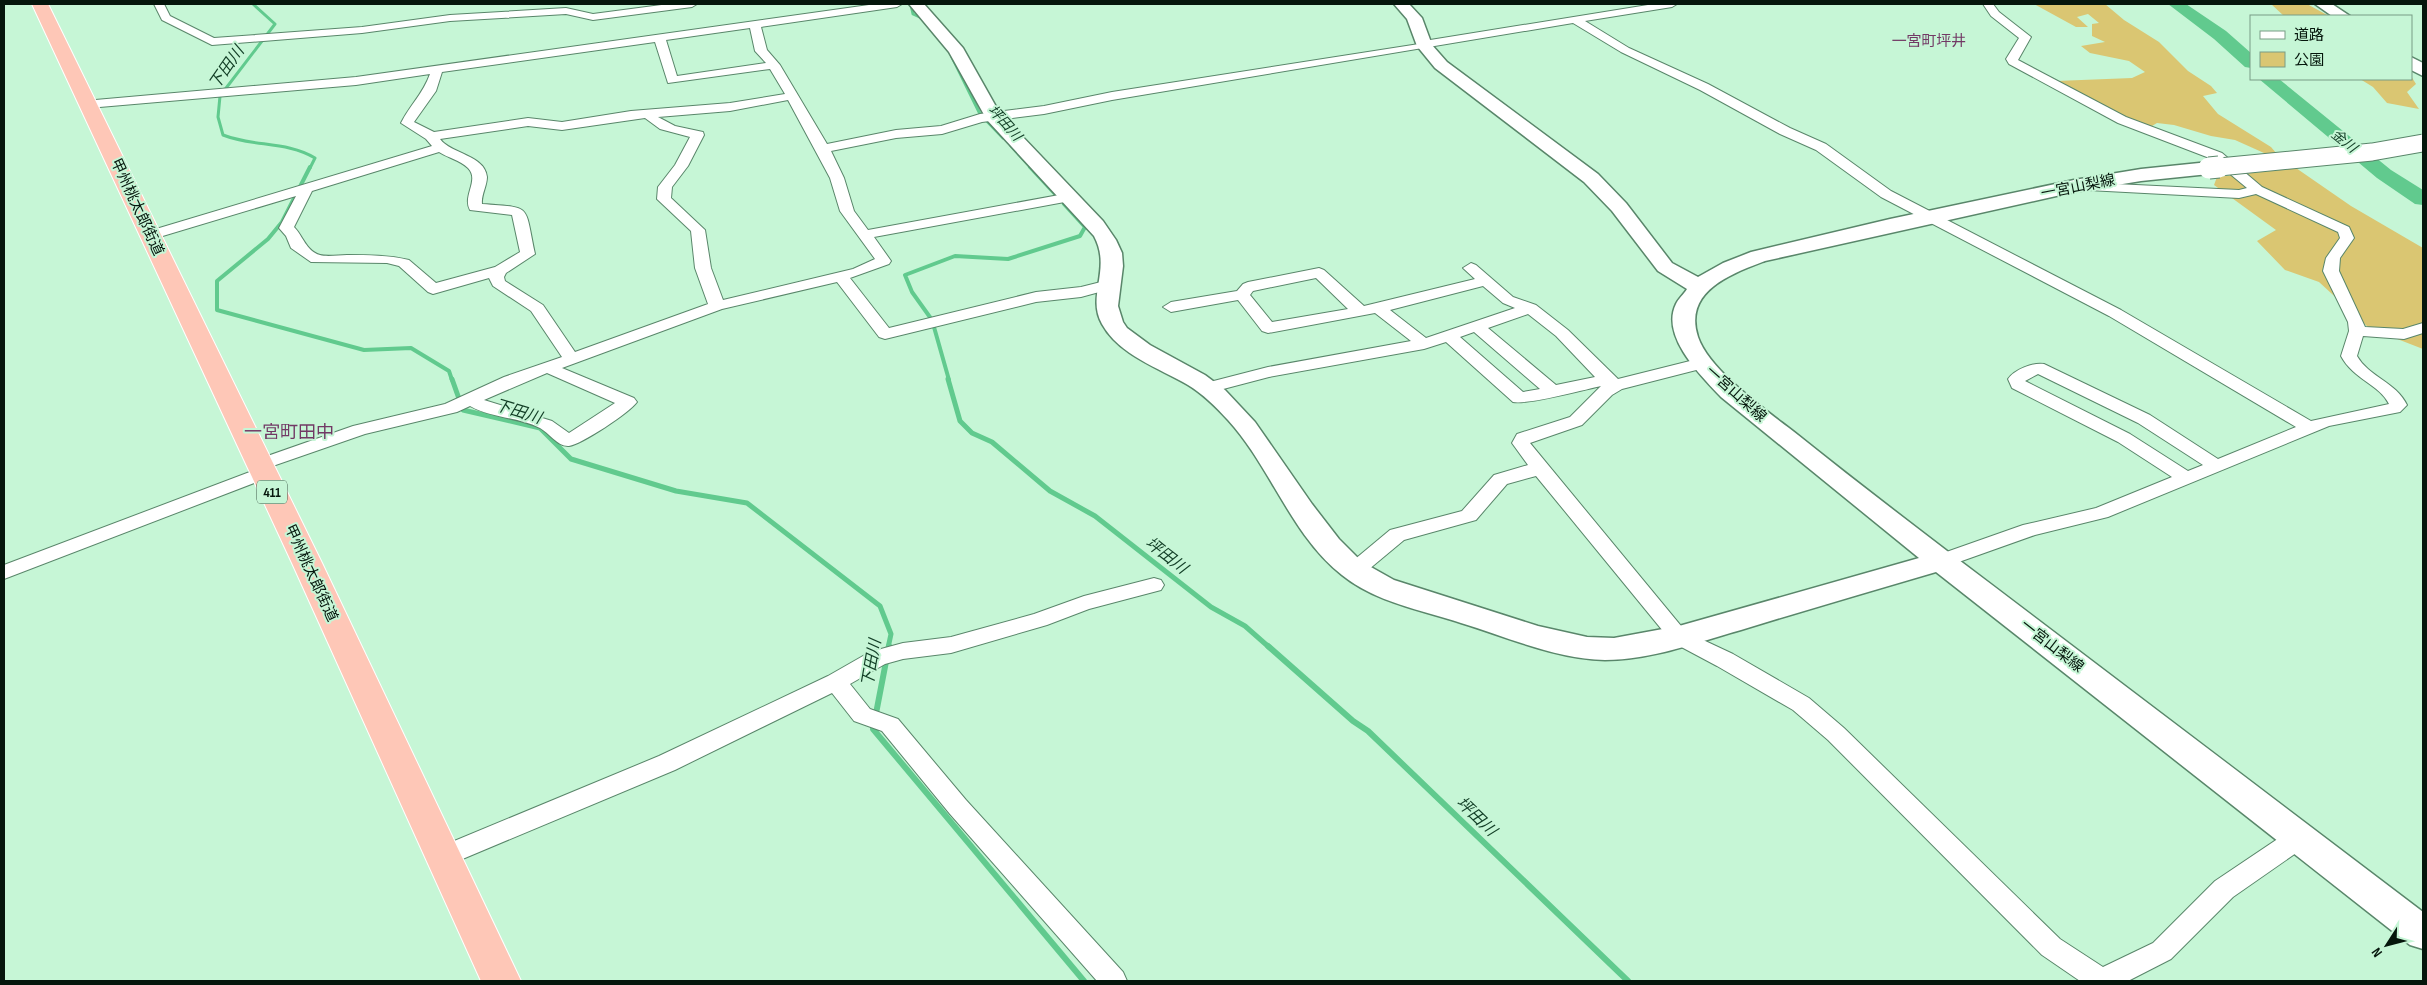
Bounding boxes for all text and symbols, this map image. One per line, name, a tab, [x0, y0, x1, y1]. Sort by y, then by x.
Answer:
legend	[2250, 15, 2412, 80]
text: 道路	[2294, 26, 2324, 45]
district label: 一宮町坪井	[1891, 32, 1967, 51]
water label: 下田川	[205, 41, 250, 93]
text: 公園	[2294, 51, 2324, 70]
water label: 坪田川	[985, 102, 1027, 146]
water label: 金川	[2328, 126, 2362, 158]
street label: 甲州桃太郎街道	[106, 155, 168, 259]
street label: 一宮山梨線	[2039, 171, 2117, 203]
street label: 一宮山梨線	[1702, 362, 1770, 426]
water label: 下田川	[492, 396, 546, 429]
district label: 一宮町田中	[244, 422, 334, 443]
road number: 411	[257, 481, 287, 504]
street label: 甲州桃太郎街道	[280, 521, 342, 625]
water label: 坪田川	[1141, 534, 1192, 579]
street label: 一宮山梨線	[2017, 615, 2087, 677]
water label: 下田川	[858, 636, 886, 688]
water label: 坪田川	[1452, 793, 1501, 842]
north arrow	[2362, 920, 2412, 970]
text: N	[2368, 944, 2386, 960]

